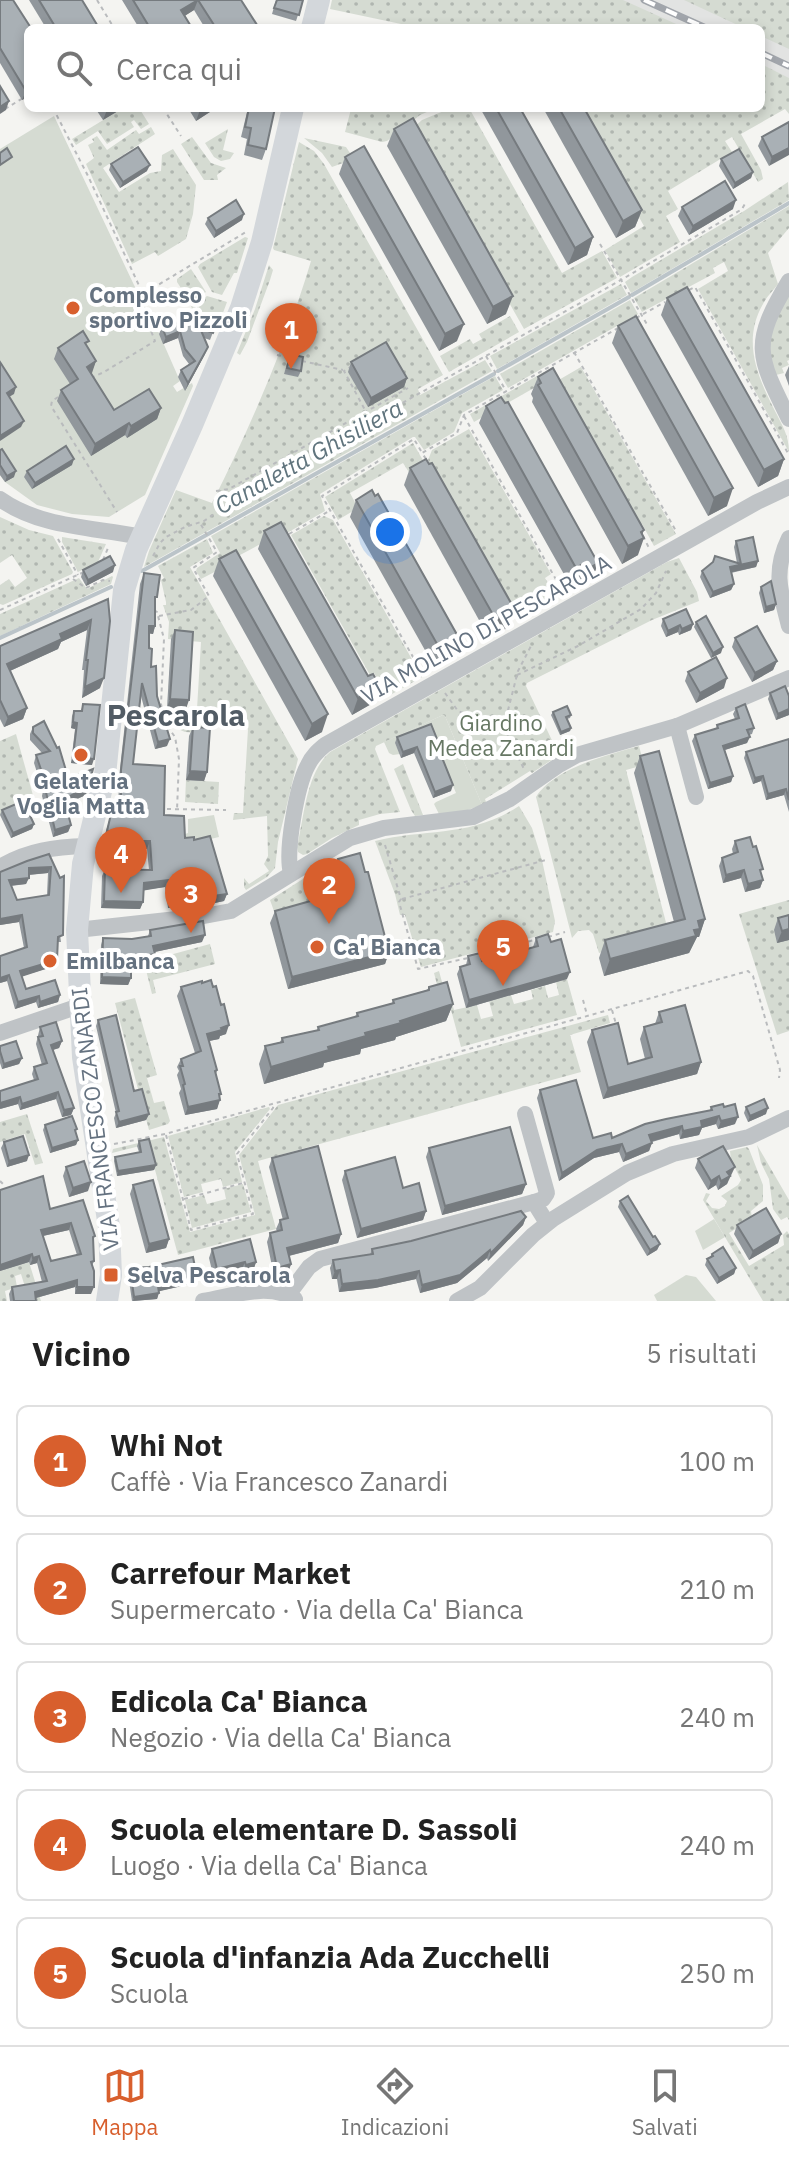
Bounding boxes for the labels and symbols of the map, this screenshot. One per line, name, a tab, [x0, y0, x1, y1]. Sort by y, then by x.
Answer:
place label: Complesso sportivo Pizzoli	[89, 280, 247, 334]
marker: Complesso sportivo Pizzoli	[64, 299, 82, 317]
pin: 1	[265, 303, 317, 369]
water label: Canaletta Ghisiliera	[209, 391, 408, 521]
your location	[370, 512, 410, 552]
street label: VIA MOLINO DI PESCAROLA	[356, 548, 616, 709]
district label: Pescarola	[107, 695, 245, 734]
park label: Giardino Medea Zanardi	[428, 708, 574, 762]
marker: Gelateria Voglia Matta	[72, 746, 90, 764]
place label: Gelateria Voglia Matta	[17, 766, 145, 820]
pin: 4	[95, 827, 147, 893]
pin: 2	[303, 858, 355, 924]
pin: 3	[165, 867, 217, 933]
pin: 5	[477, 920, 529, 986]
place label: Ca' Bianca	[333, 932, 441, 961]
marker: Ca' Bianca	[308, 938, 326, 956]
place label: Emilbanca	[66, 946, 175, 975]
marker: Emilbanca	[41, 952, 59, 970]
street label: VIA FRANCESCO ZANARDI	[64, 986, 125, 1252]
place label: Selva Pescarola	[127, 1260, 291, 1289]
marker: Selva Pescarola	[102, 1266, 120, 1284]

